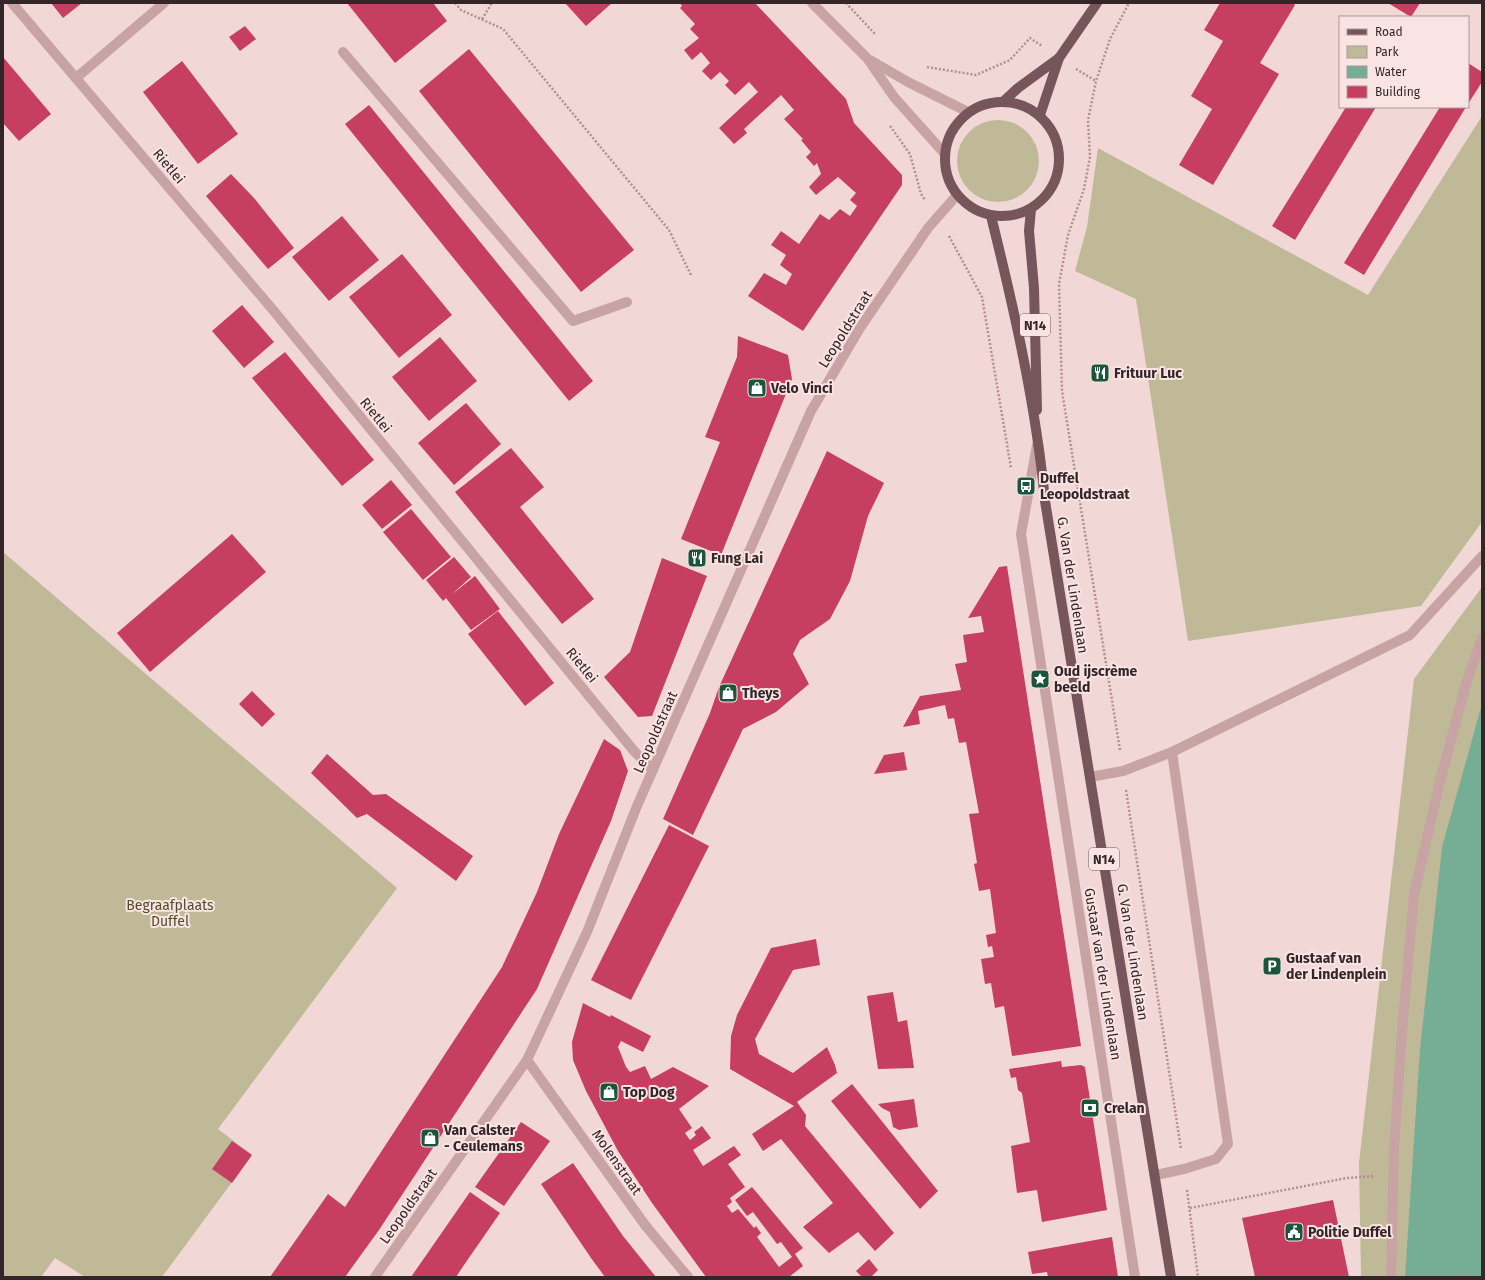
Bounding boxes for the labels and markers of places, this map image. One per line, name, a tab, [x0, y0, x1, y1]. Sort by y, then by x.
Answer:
restaurant icon: Frituur Luc	[1089, 362, 1111, 384]
place label: Frituur Luc	[1114, 365, 1182, 382]
shop icon: Velo Vinci	[746, 377, 768, 399]
place label: Velo Vinci	[770, 380, 833, 397]
place label: Duffel Leopoldstraat	[1040, 470, 1130, 503]
bus stop icon: Duffel Leopoldstraat	[1015, 475, 1037, 497]
restaurant icon: Fung Lai	[686, 547, 708, 569]
place label: Fung Lai	[711, 550, 763, 567]
place label: Oud ijscrème beeld	[1054, 663, 1138, 696]
place icon: Oud ijscrème beeld	[1029, 668, 1051, 690]
shop icon: Theys	[717, 682, 739, 704]
place label: Theys	[742, 685, 779, 702]
place label: Gustaaf van der Lindenplein	[1286, 950, 1387, 983]
parking icon: Gustaaf van der Lindenplein	[1261, 955, 1283, 977]
shop icon: Top Dog	[598, 1081, 620, 1103]
place label: Top Dog	[623, 1084, 675, 1101]
bank icon: Crelan	[1079, 1097, 1101, 1119]
place label: Crelan	[1104, 1100, 1145, 1117]
place label: Van Calster - Ceulemans	[443, 1122, 523, 1155]
shop icon: Van Calster - Ceulemans	[419, 1127, 441, 1149]
public building icon: Politie Duffel	[1283, 1221, 1305, 1243]
place label: Politie Duffel	[1308, 1224, 1392, 1241]

